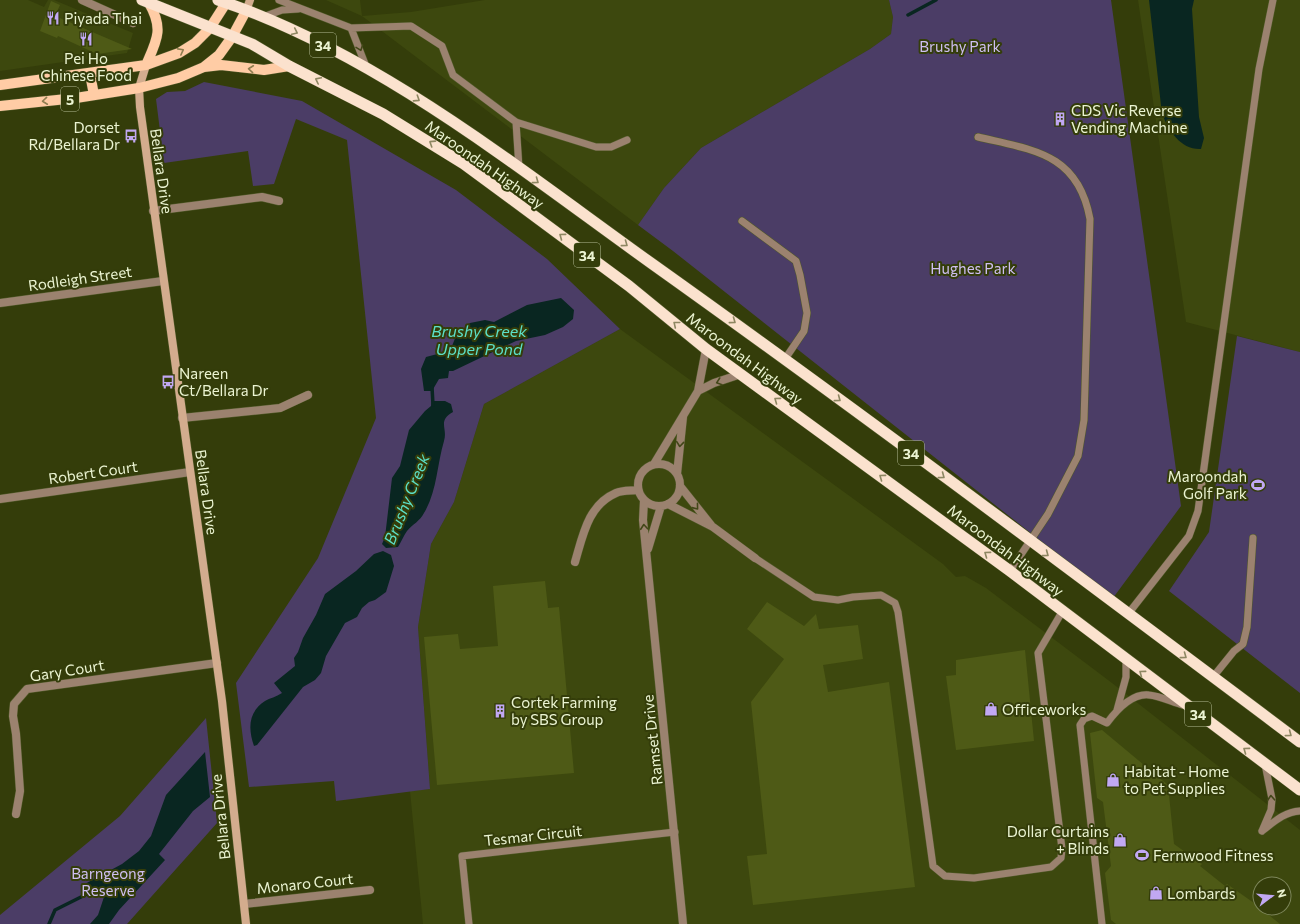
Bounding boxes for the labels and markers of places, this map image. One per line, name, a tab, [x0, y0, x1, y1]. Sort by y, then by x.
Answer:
place label: Piyada Thai	[64, 9, 142, 27]
restaurant icon: Piyada Thai	[45, 10, 61, 26]
restaurant icon: Pei Ho Chinese Food	[78, 31, 94, 47]
place label: Pei Ho Chinese Food	[40, 49, 132, 84]
place label: CDS Vic Reverse Vending Machine	[1071, 101, 1187, 136]
building icon: CDS Vic Reverse Vending Machine	[1052, 111, 1068, 127]
place label: Dorset Rd/Bellara Dr	[28, 118, 120, 153]
bus stop icon: Dorset Rd/Bellara Dr	[123, 128, 139, 144]
place label: Nareen Ct/Bellara Dr	[179, 364, 269, 399]
bus stop icon: Nareen Ct/Bellara Dr	[160, 374, 176, 390]
place label: Maroondah Golf Park	[1168, 467, 1247, 502]
sports icon: Maroondah Golf Park	[1250, 477, 1266, 493]
place label: Cortek Farming by SBS Group	[511, 693, 617, 728]
place label: Officeworks	[1002, 700, 1087, 718]
shop icon: Officeworks	[983, 701, 999, 717]
building icon: Cortek Farming by SBS Group	[492, 703, 508, 719]
place label: Habitat - Home to Pet Supplies	[1124, 762, 1229, 797]
shop icon: Habitat - Home to Pet Supplies	[1105, 772, 1121, 788]
place label: Dollar Curtains + Blinds	[1007, 822, 1109, 857]
shop icon: Dollar Curtains + Blinds	[1112, 832, 1128, 848]
place label: Fernwood Fitness	[1153, 846, 1274, 864]
sports icon: Fernwood Fitness	[1134, 847, 1150, 863]
place label: Lombards	[1167, 884, 1236, 902]
shop icon: Lombards	[1148, 885, 1164, 901]

